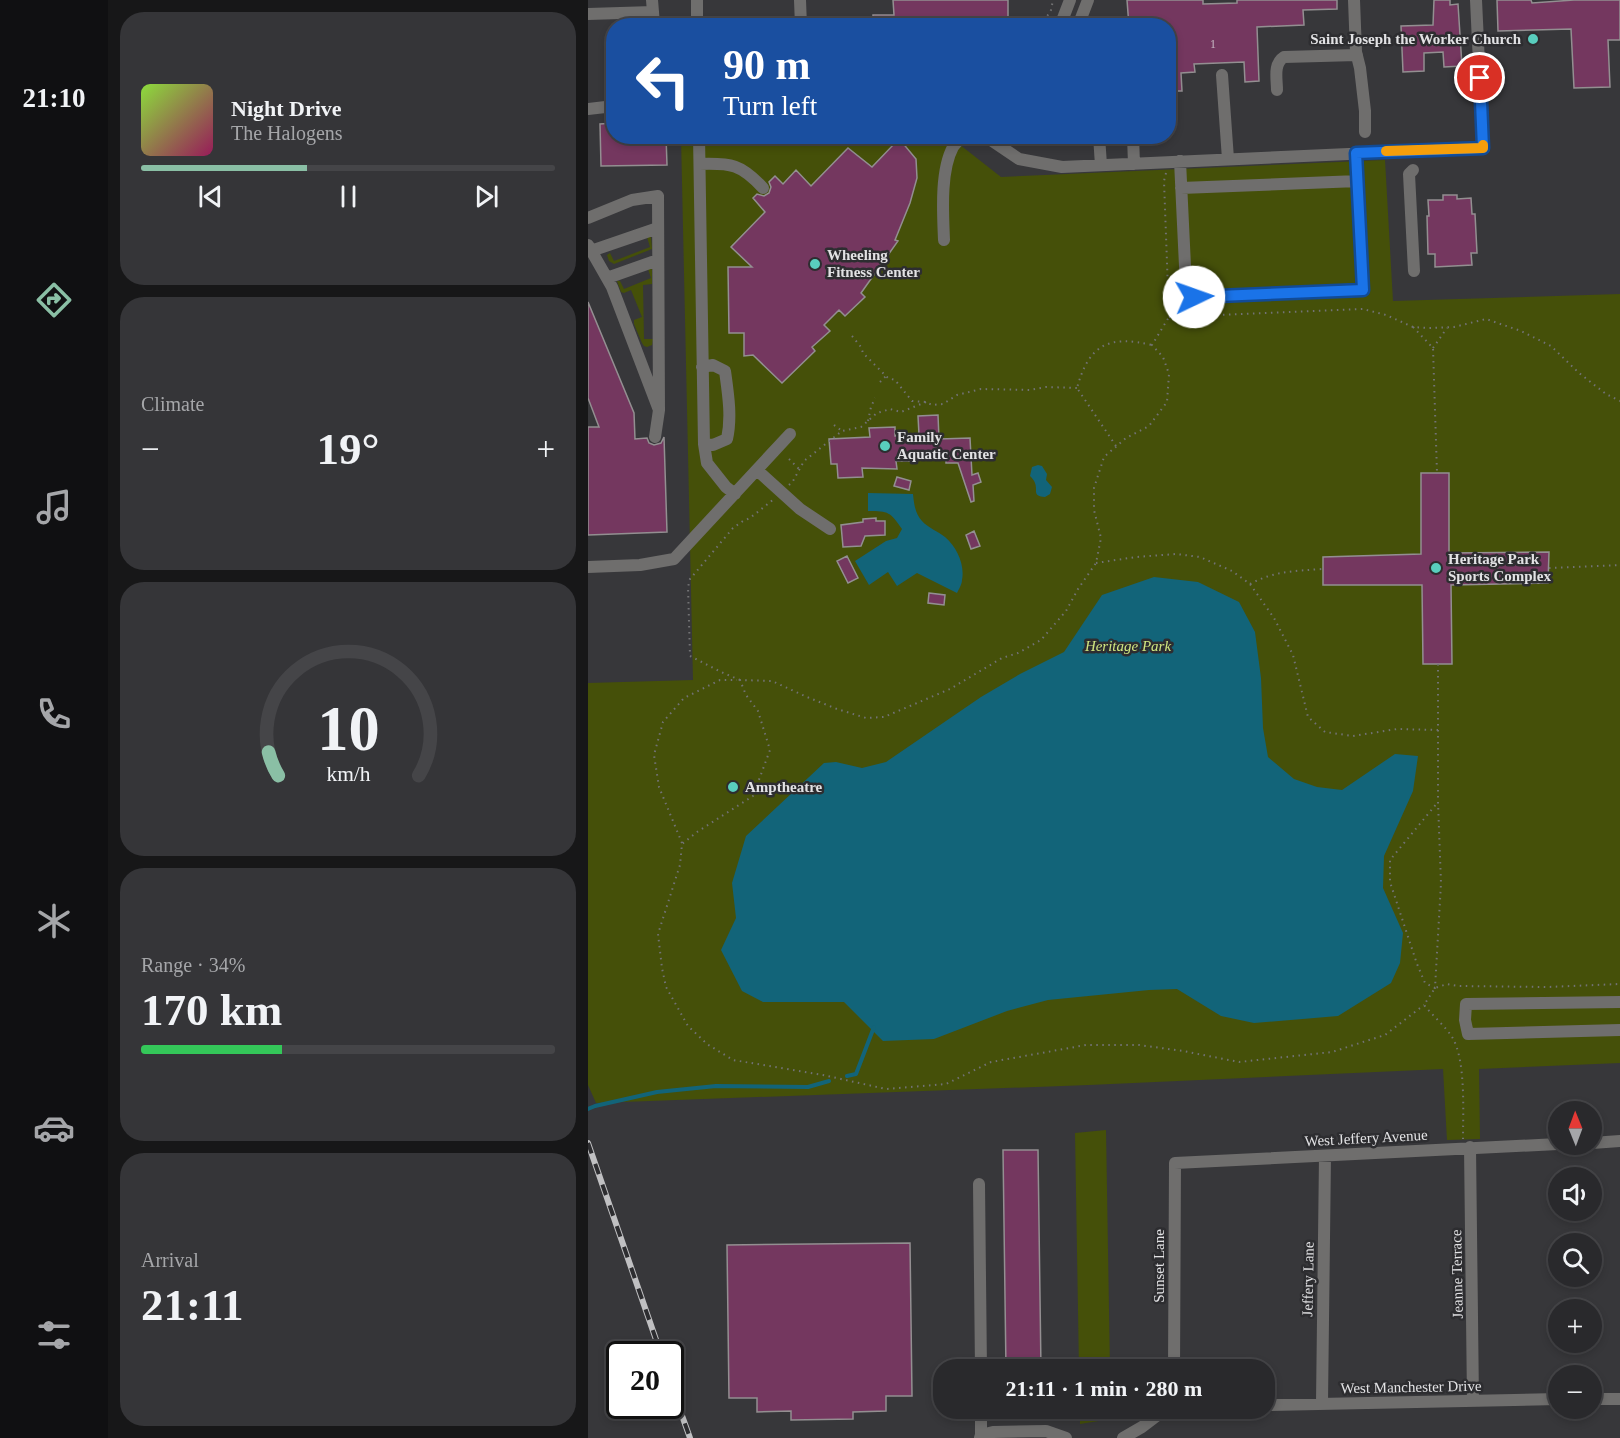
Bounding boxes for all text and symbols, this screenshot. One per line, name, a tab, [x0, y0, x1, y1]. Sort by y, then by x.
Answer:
place label: Saint Joseph the Worker Church	[1310, 31, 1522, 47]
marker: Saint Joseph the Worker Church	[1526, 32, 1540, 46]
house number: 1	[1210, 37, 1216, 51]
icon: left	[624, 42, 702, 120]
text: 90 m	[723, 42, 811, 88]
pin	[1454, 52, 1505, 103]
icon: arrive	[1463, 61, 1496, 94]
text: 21:10	[23, 83, 86, 113]
text: Turn left	[723, 91, 817, 121]
text: Night Drive	[231, 96, 342, 121]
text: The Halogens	[231, 122, 343, 144]
icon: previous	[194, 180, 227, 213]
icon: pause	[332, 180, 365, 213]
icon: next	[470, 180, 503, 213]
place label: Wheeling Fitness Center	[827, 247, 920, 280]
marker: Wheeling Fitness Center	[808, 257, 822, 271]
position arrow	[1162, 265, 1226, 329]
icon: directions	[33, 279, 75, 321]
text: Climate	[141, 393, 204, 415]
text: 19°	[317, 424, 380, 474]
place label: Family Aquatic Center	[897, 429, 996, 462]
text: −	[141, 431, 160, 467]
text: +	[536, 431, 555, 467]
marker: Family Aquatic Center	[878, 439, 892, 453]
icon: music	[33, 486, 75, 528]
place label: Heritage Park Sports Complex	[1448, 551, 1551, 584]
marker: Heritage Park Sports Complex	[1429, 561, 1443, 575]
park label: Heritage Park	[1084, 638, 1171, 654]
icon: phone	[33, 693, 75, 735]
text: 10	[317, 694, 379, 763]
text: km/h	[326, 762, 370, 786]
place label: Amptheatre	[745, 779, 823, 795]
marker: Amptheatre	[726, 780, 740, 794]
icon: climate	[33, 900, 75, 942]
text: Range · 34%	[141, 954, 245, 976]
text: 170 km	[141, 985, 282, 1035]
north arrow	[1548, 1101, 1602, 1155]
map controls	[1548, 1101, 1602, 1419]
icon: car	[33, 1107, 75, 1149]
street label: West Jeffery Avenue	[1304, 1127, 1428, 1149]
button: sound	[1548, 1167, 1602, 1221]
street label: Sunset Lane	[1151, 1229, 1167, 1303]
street label: Jeanne Terrace	[1448, 1229, 1466, 1319]
button: search	[1548, 1233, 1602, 1287]
street label: Jeffery Lane	[1299, 1241, 1317, 1317]
text: Arrival	[141, 1249, 199, 1271]
text: 21:11	[141, 1280, 244, 1330]
button: +	[1548, 1299, 1602, 1353]
icon: filters	[33, 1314, 75, 1356]
speed limit sign: 20	[606, 1341, 684, 1419]
button: −	[1548, 1365, 1602, 1419]
text: 21:11 · 1 min · 280 m	[1006, 1376, 1202, 1401]
street label: West Manchester Drive	[1340, 1378, 1482, 1396]

